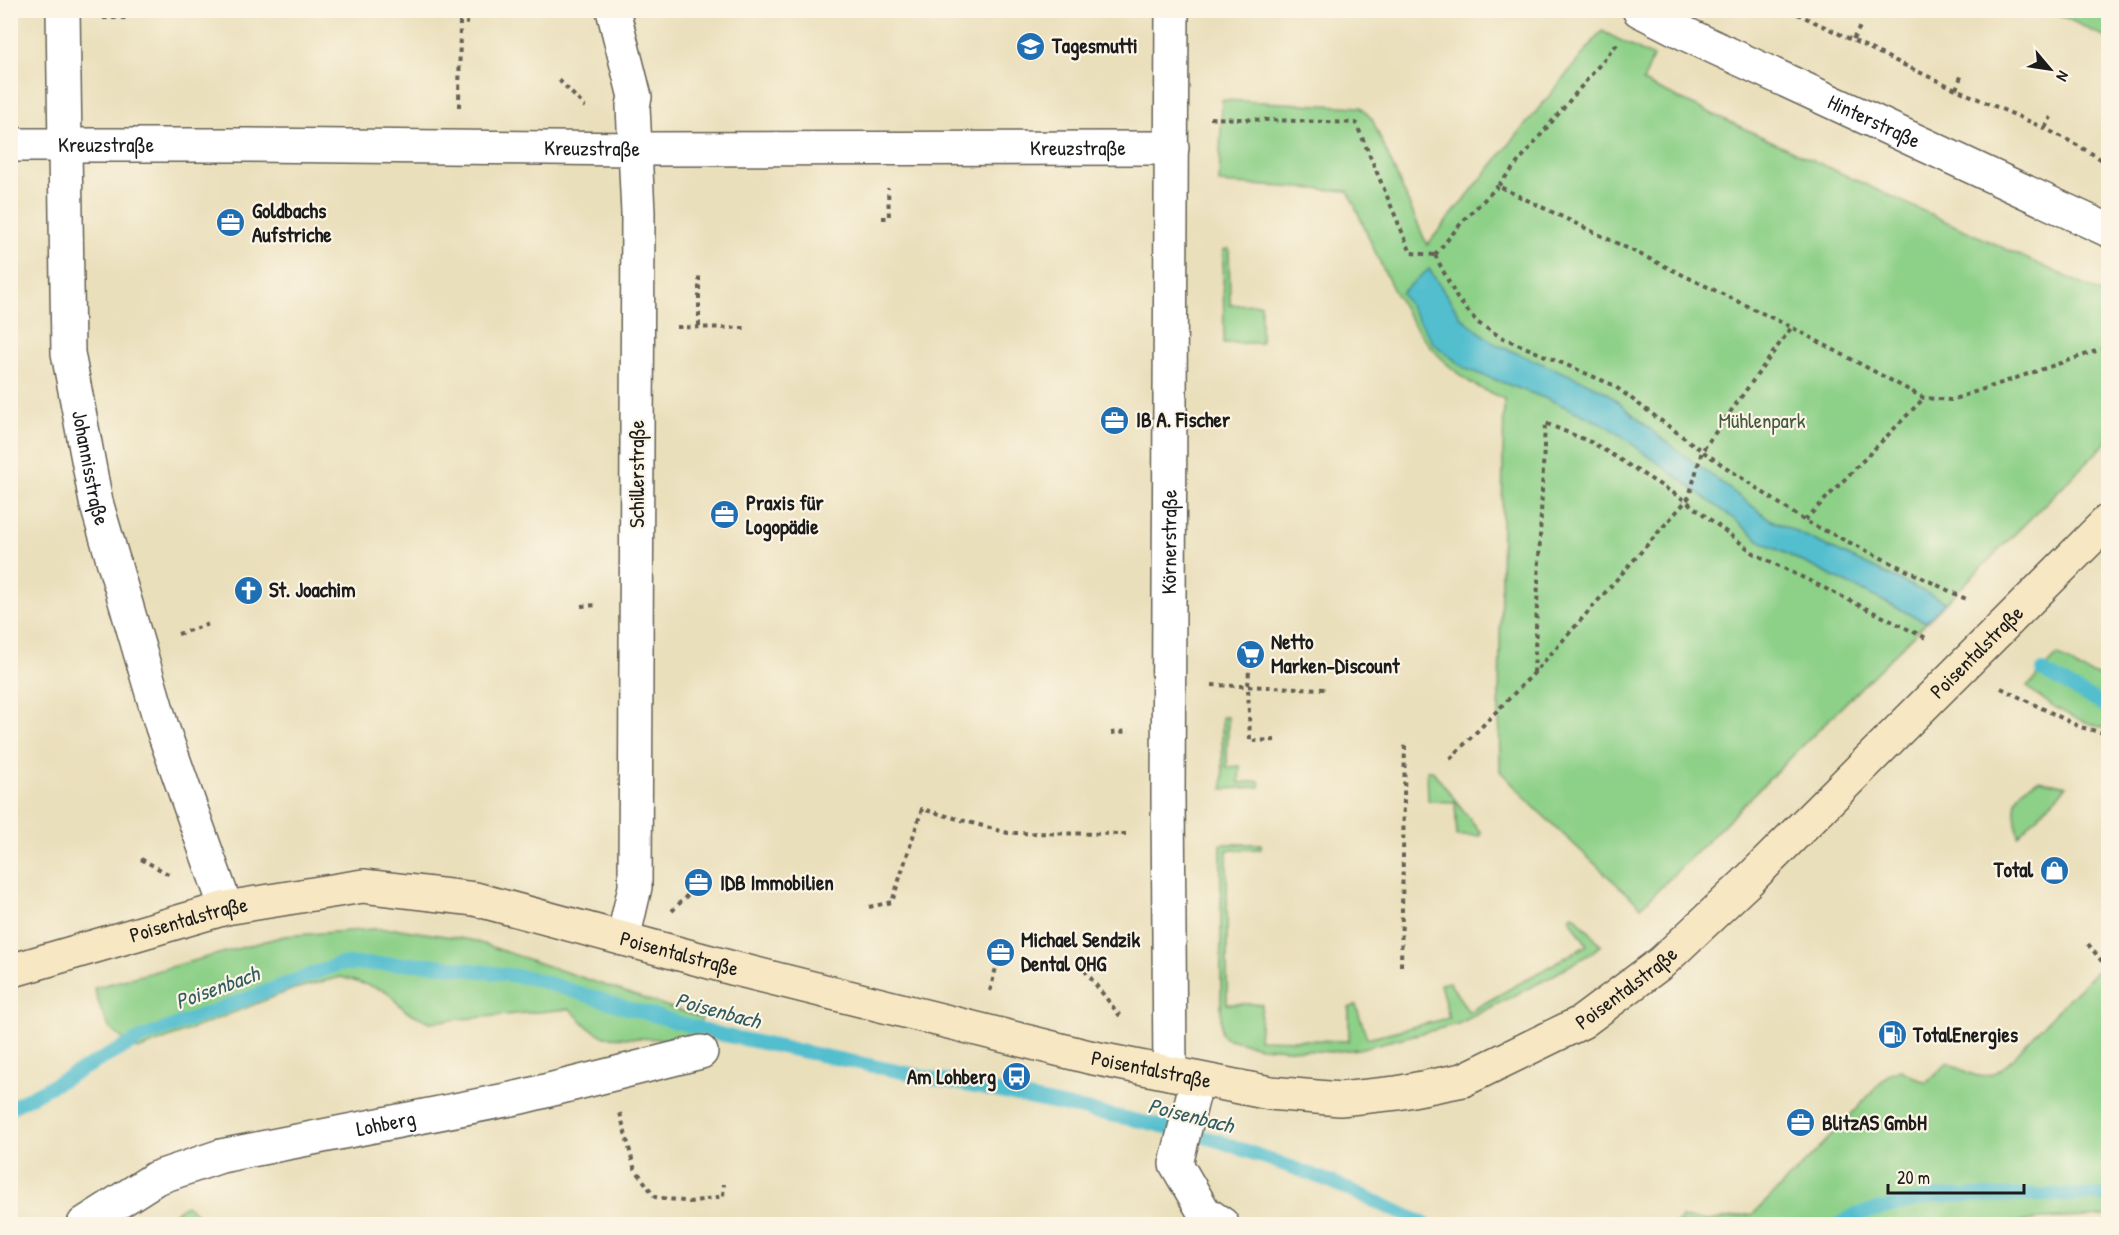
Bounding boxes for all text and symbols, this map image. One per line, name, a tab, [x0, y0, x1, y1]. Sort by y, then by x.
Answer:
school or university icon: Tagesmutti	[1015, 30, 1047, 62]
place label: Tagesmutti	[1051, 31, 1138, 61]
north arrow	[2020, 39, 2080, 99]
text: N	[2051, 67, 2075, 86]
street label: Hinterstraße	[1823, 87, 1925, 155]
street label: Kreuzstraße	[58, 130, 154, 159]
street label: Kreuzstraße	[544, 133, 640, 163]
street label: Kreuzstraße	[1030, 133, 1126, 162]
place label: Goldbachs Aufstriche	[252, 196, 332, 249]
office icon: Goldbachs Aufstriche	[215, 207, 247, 239]
office icon: IB A. Fischer	[1099, 404, 1131, 436]
place label: IB A. Fischer	[1136, 405, 1231, 434]
park label: Mühlenpark	[1718, 406, 1806, 435]
street label: Johannisstraße	[65, 408, 117, 528]
street label: Schillerstraße	[622, 420, 651, 528]
place label: Praxis für Logopädie	[746, 488, 824, 542]
street label: Körnerstraße	[1154, 490, 1184, 594]
office icon: Praxis für Logopädie	[709, 499, 741, 531]
church icon: St. Joachim	[232, 574, 264, 606]
place label: St. Joachim	[269, 575, 356, 604]
street label: Poisentalstraße	[1923, 599, 2030, 705]
place label: Netto Marken-Discount	[1271, 627, 1400, 680]
supermarket icon: Netto Marken-Discount	[1234, 638, 1266, 670]
shop icon: Total	[2038, 854, 2070, 886]
place label: Total	[1993, 855, 2033, 884]
office icon: IDB Immobilien	[683, 867, 715, 899]
place label: IDB Immobilien	[720, 868, 834, 897]
street label: Poisentalstraße	[126, 890, 250, 949]
street label: Poisentalstraße	[617, 924, 742, 983]
place label: Michael Sendzik Dental OHG	[1021, 925, 1141, 978]
office icon: Michael Sendzik Dental OHG	[984, 936, 1016, 968]
street label: Poisentalstraße	[1569, 940, 1684, 1036]
water label: Poisenbach	[171, 957, 265, 1016]
water label: Poisenbach	[672, 984, 766, 1036]
fuel station icon: TotalEnergies	[1876, 1019, 1908, 1051]
place label: TotalEnergies	[1912, 1020, 2018, 1050]
street label: Poisentalstraße	[1089, 1043, 1214, 1095]
bus stop icon: Am Lohberg	[1001, 1061, 1033, 1093]
place label: Am Lohberg	[907, 1062, 996, 1092]
water label: Poisenbach	[1145, 1090, 1239, 1141]
street label: Lohberg	[354, 1103, 418, 1143]
office icon: BlitzAS GmbH	[1785, 1107, 1817, 1139]
place label: BlitzAS GmbH	[1822, 1108, 1927, 1137]
scale bar	[1888, 1157, 2024, 1195]
text: 20 m	[1897, 1165, 1930, 1190]

